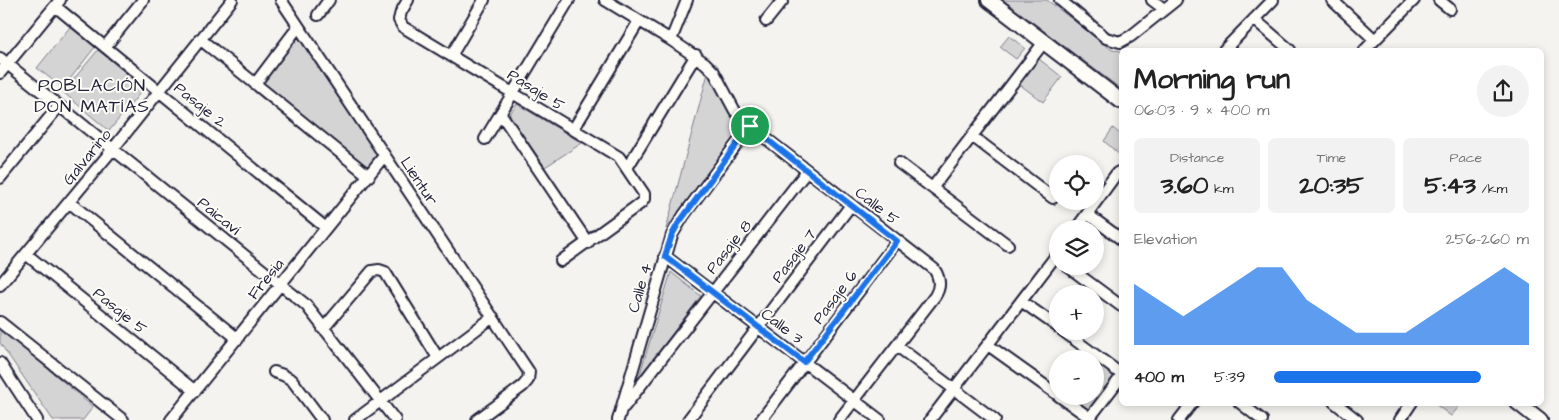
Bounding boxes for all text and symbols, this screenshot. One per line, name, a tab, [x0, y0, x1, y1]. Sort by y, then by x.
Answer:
text: Morning run	[1134, 60, 1290, 99]
street label: Pasaje 5	[503, 64, 569, 117]
button: share	[1477, 65, 1529, 117]
district label: POBLACIÓN DON MATÍAS	[34, 73, 150, 119]
street label: Pasaje 2	[169, 77, 231, 133]
text: 06:03 · 9 × 400 m	[1134, 99, 1269, 121]
pin	[729, 105, 771, 147]
icon: arrive	[736, 112, 764, 140]
street label: Galvarino	[58, 124, 116, 190]
text: Distance	[1170, 148, 1224, 168]
text: Time	[1317, 148, 1346, 168]
text: Pace	[1450, 148, 1482, 168]
street label: Lientur	[395, 153, 443, 210]
map controls	[1049, 155, 1104, 405]
button: locate	[1049, 155, 1104, 210]
text: 3.60	[1161, 168, 1208, 203]
text: 20:35	[1299, 168, 1364, 203]
text: 5:43	[1424, 168, 1476, 203]
text: km	[1208, 179, 1234, 199]
text: /km	[1476, 179, 1507, 199]
street label: Calle 5	[850, 182, 904, 231]
street label: Paicaví	[193, 192, 246, 241]
street label: Pasaje 8	[701, 215, 757, 279]
button: layers	[1049, 220, 1104, 275]
street label: Pasaje 7	[766, 224, 822, 287]
text: Elevation	[1134, 228, 1197, 250]
text: 256–260 m	[1445, 228, 1529, 250]
street label: Fresia	[243, 254, 289, 304]
street label: Calle 4	[622, 261, 658, 315]
street label: Pasaje 6	[807, 265, 863, 329]
street label: Pasaje 5	[88, 282, 152, 340]
button: +	[1049, 285, 1104, 340]
street label: Calle 3	[756, 303, 808, 349]
button: −	[1049, 350, 1104, 405]
text: 400 m	[1134, 366, 1184, 388]
text: 5:39	[1214, 366, 1245, 388]

